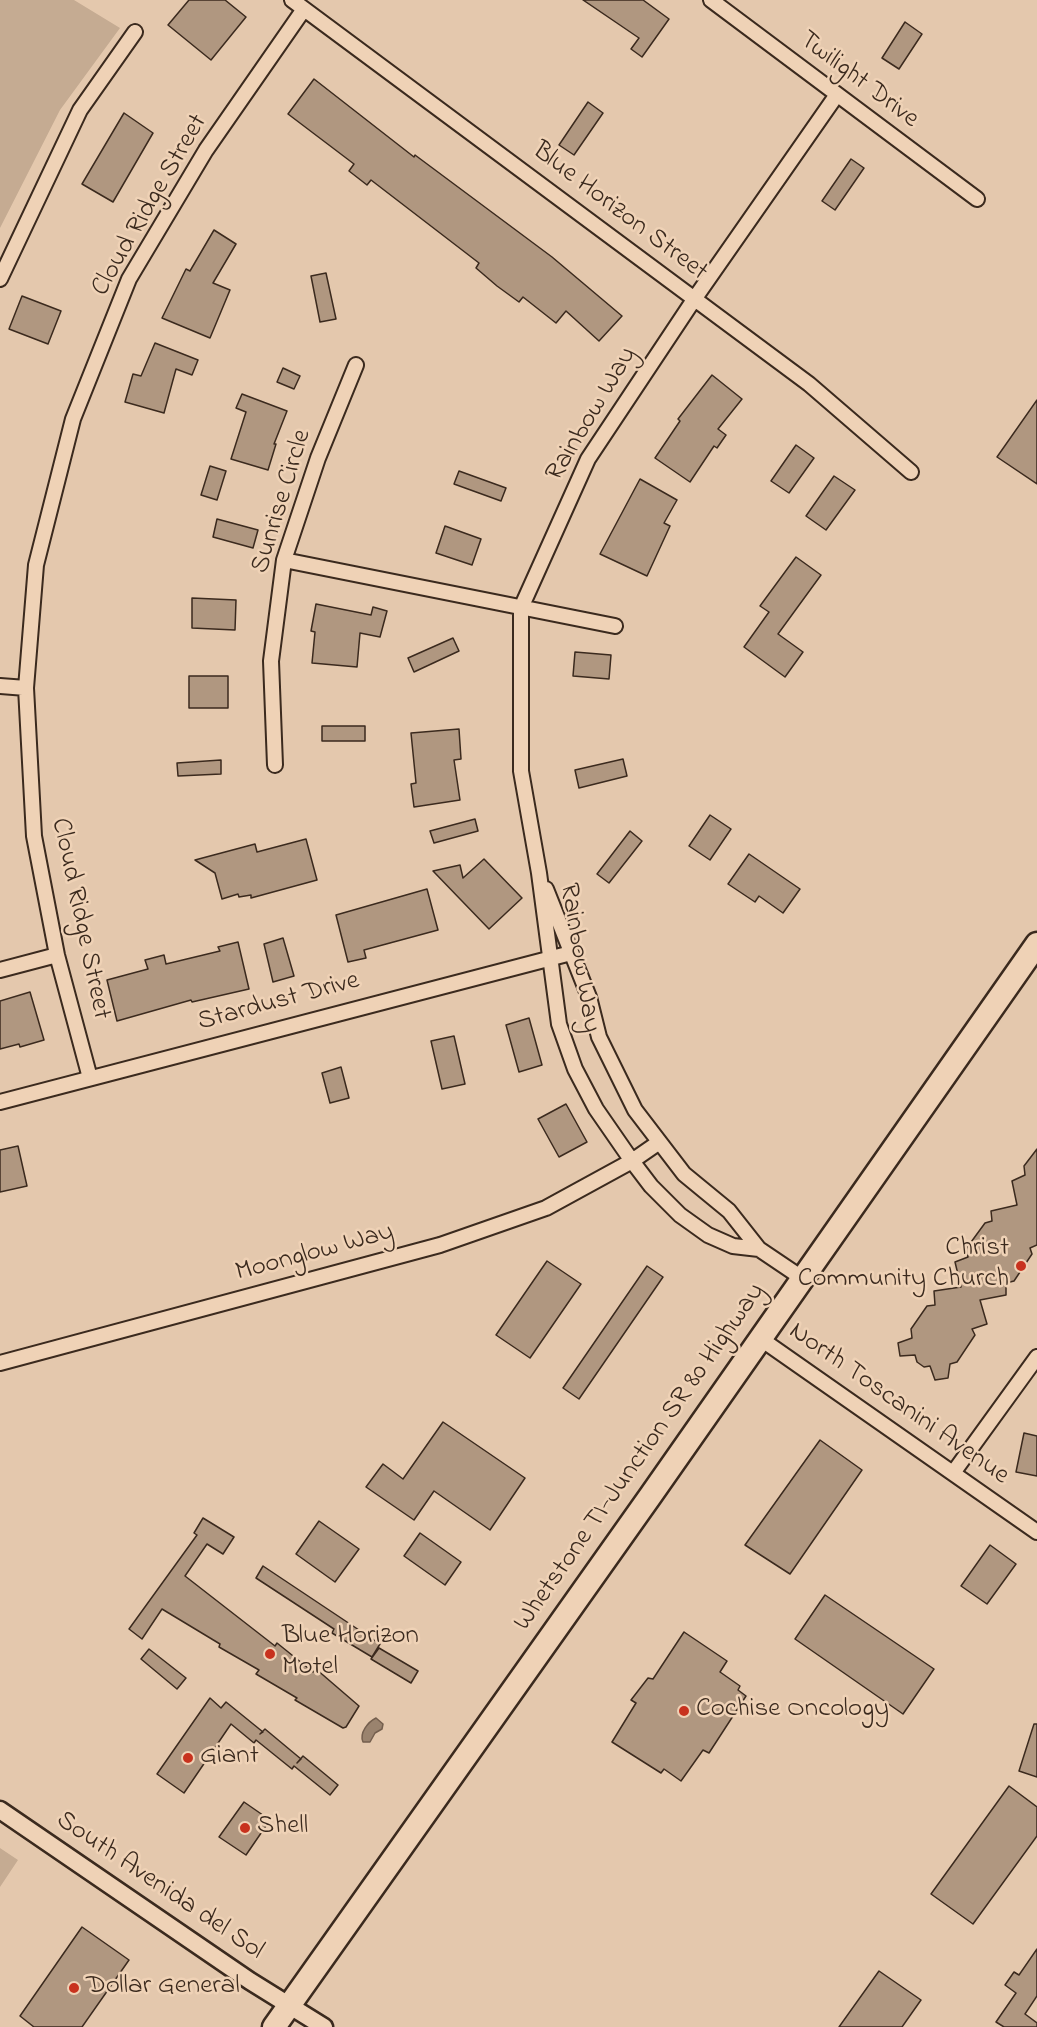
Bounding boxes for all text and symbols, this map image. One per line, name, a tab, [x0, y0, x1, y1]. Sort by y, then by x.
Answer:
street label: Twilight Drive	[792, 25, 924, 137]
street label: Cloud Ridge Street	[86, 109, 216, 303]
street label: Blue Horizon Street	[525, 136, 713, 290]
street label: Rainbow Way	[540, 342, 646, 488]
street label: Sunrise Circle	[246, 426, 320, 578]
street label: Cloud Ridge Street	[42, 816, 116, 1022]
street label: Rainbow Way	[550, 881, 606, 1035]
street label: Stardust Drive	[195, 966, 363, 1040]
street label: Moonglow Way	[232, 1217, 398, 1291]
place label: Christ Community Church	[798, 1234, 1009, 1297]
marker: Christ Community Church	[1014, 1259, 1028, 1273]
street label: Whetstone TI-Junction SR 80 Highway	[508, 1278, 774, 1638]
street label: North Toscanini Avenue	[781, 1317, 1015, 1493]
place label: Blue Horizon Motel	[282, 1622, 419, 1685]
marker: Blue Horizon Motel	[263, 1647, 277, 1661]
place label: Cochise Oncology	[696, 1695, 889, 1727]
marker: Cochise Oncology	[677, 1704, 691, 1718]
place label: Giant	[200, 1742, 259, 1774]
marker: Giant	[181, 1751, 195, 1765]
street label: South Avenida del Sol	[49, 1805, 269, 1969]
place label: Shell	[257, 1812, 308, 1844]
marker: Shell	[238, 1821, 252, 1835]
place label: Dollar General	[86, 1972, 240, 2004]
marker: Dollar General	[67, 1981, 81, 1995]

